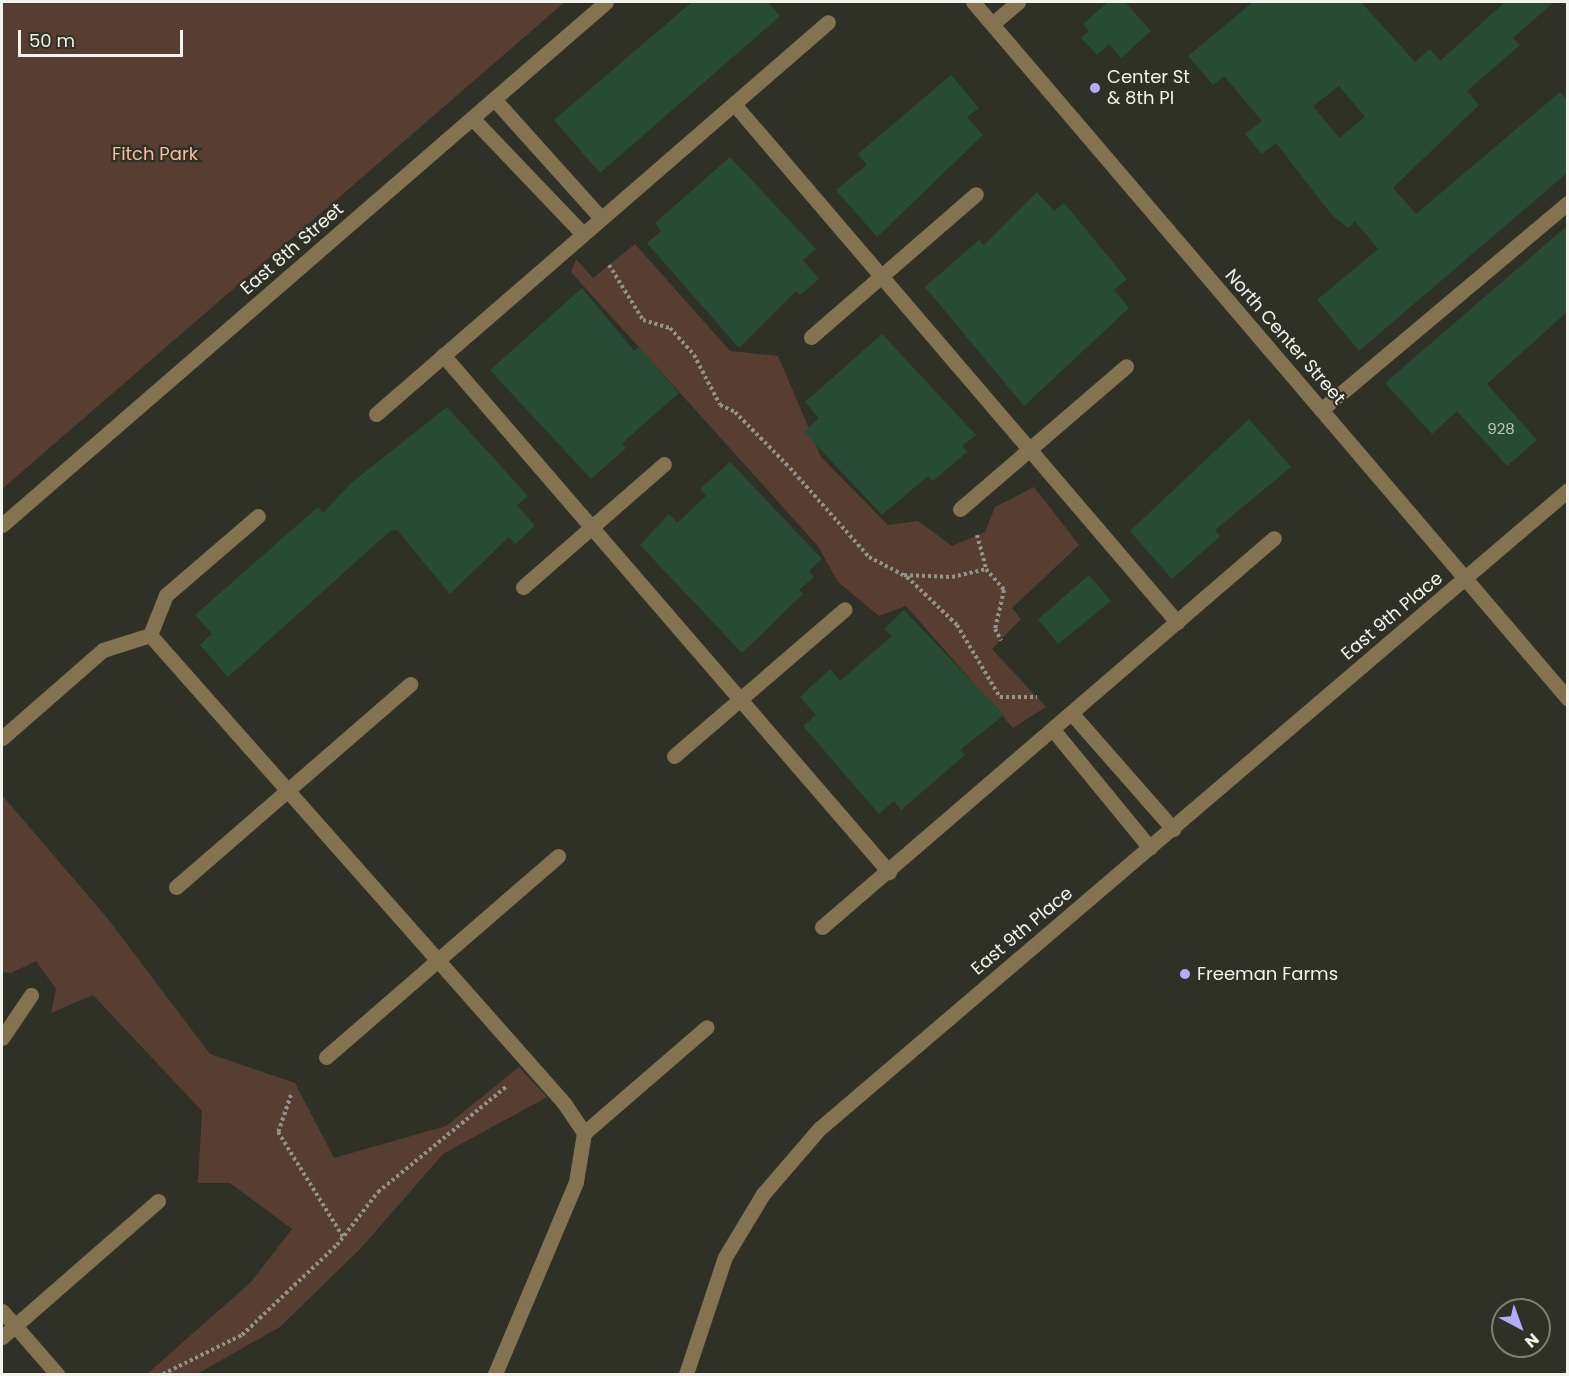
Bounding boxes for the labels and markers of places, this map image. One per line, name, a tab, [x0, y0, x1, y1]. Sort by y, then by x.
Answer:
place label: Center St & 8th Pl	[1107, 67, 1190, 110]
marker: Center St & 8th Pl	[1088, 81, 1102, 95]
place label: Freeman Farms	[1197, 963, 1338, 985]
marker: Freeman Farms	[1178, 967, 1192, 981]

